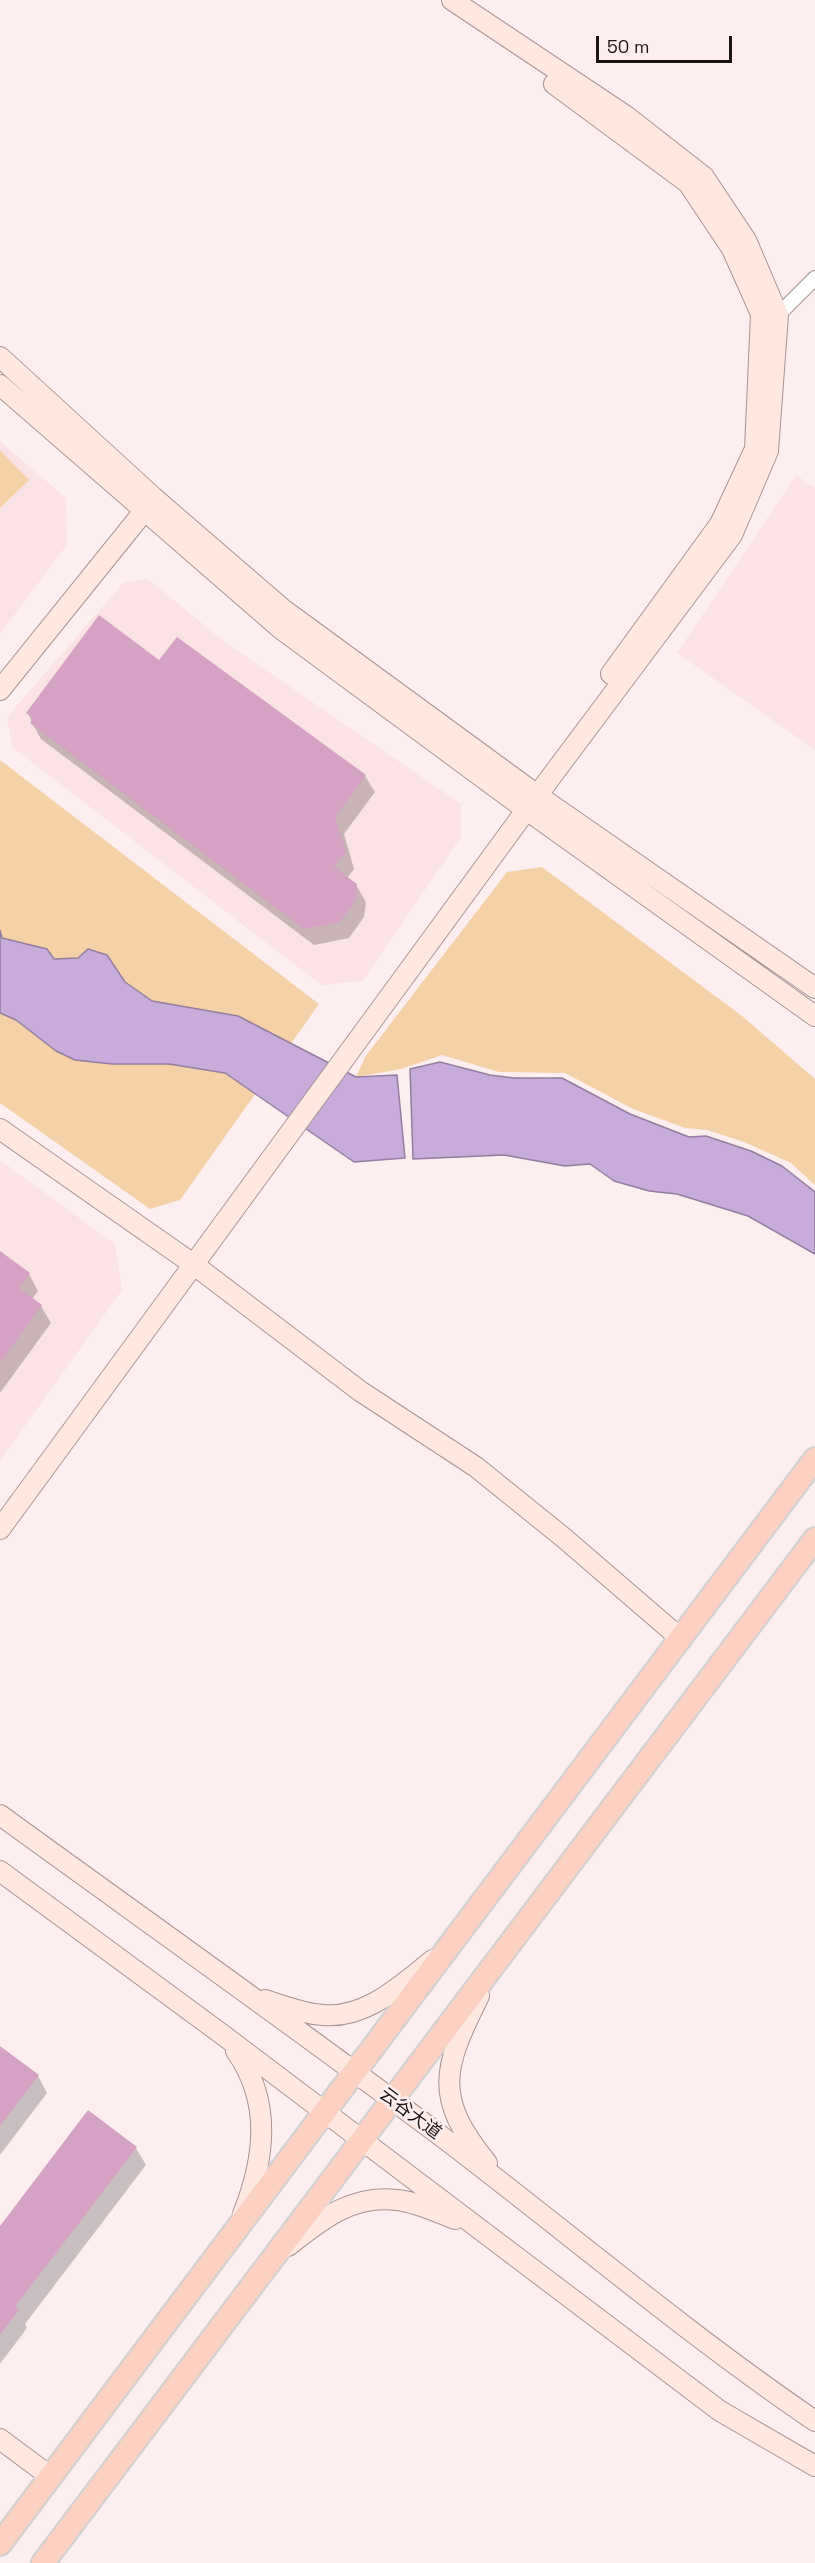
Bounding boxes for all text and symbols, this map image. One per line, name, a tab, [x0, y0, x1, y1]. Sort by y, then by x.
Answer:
scale bar	[599, 24, 736, 62]
text: 50 m	[607, 35, 649, 58]
street label: 云谷大道	[375, 2084, 445, 2144]

